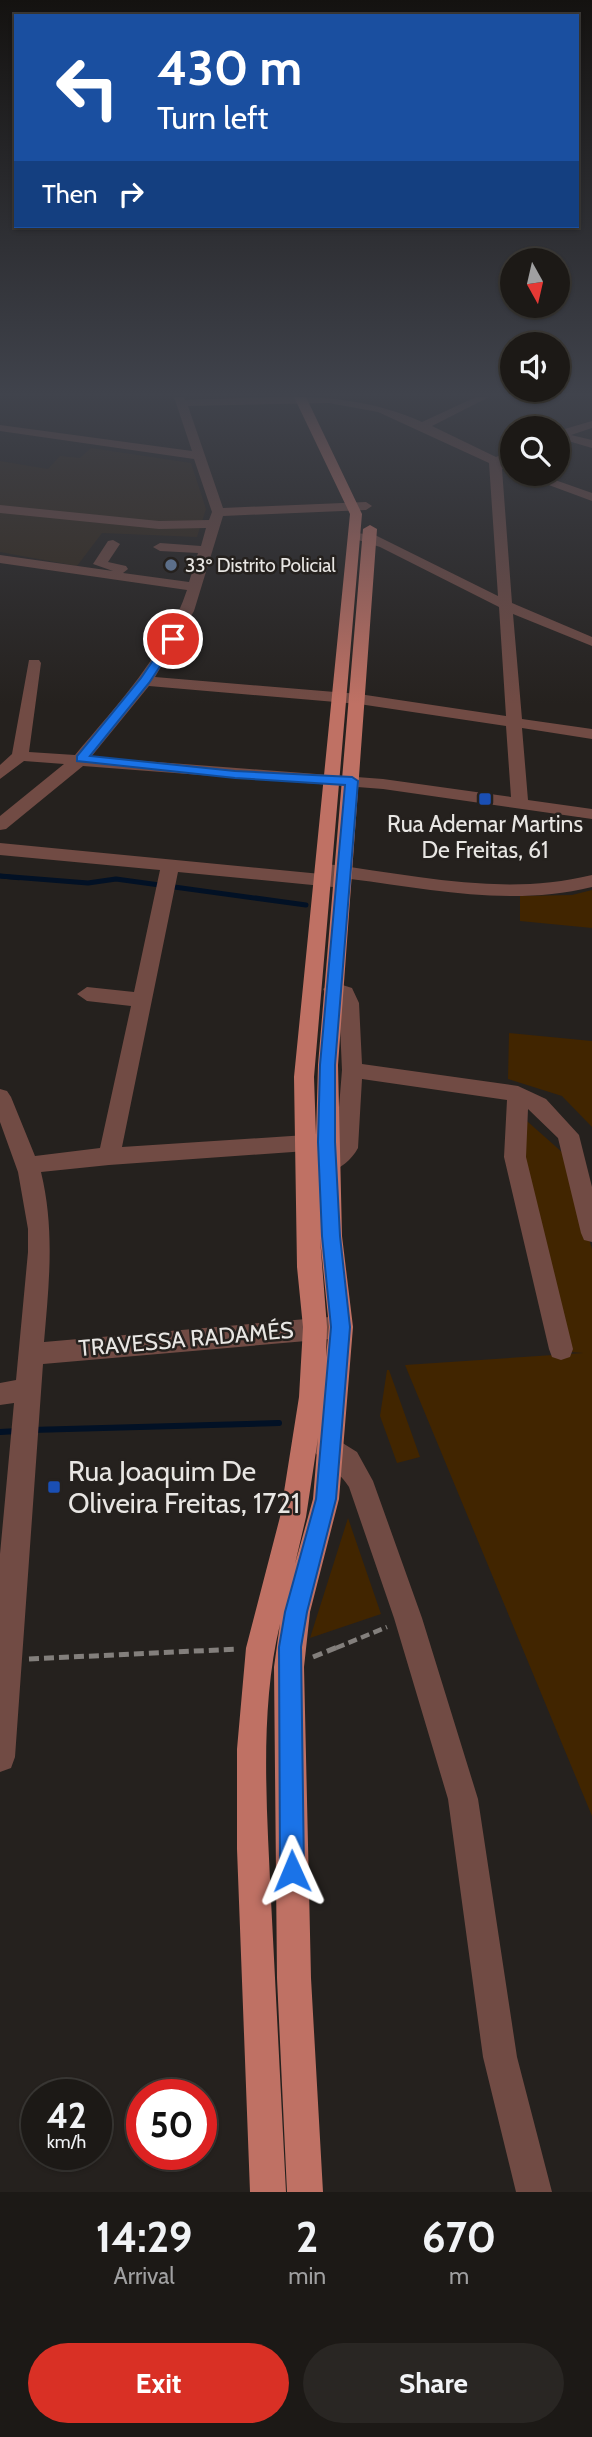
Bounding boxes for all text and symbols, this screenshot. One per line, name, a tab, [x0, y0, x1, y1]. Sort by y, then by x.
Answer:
text: 430 m	[157, 38, 302, 97]
icon: left	[42, 42, 133, 133]
text: Turn left	[157, 98, 268, 137]
icon: right	[112, 175, 150, 213]
text: Then	[42, 178, 98, 210]
north arrow	[500, 248, 570, 318]
map controls	[500, 248, 570, 486]
button: sound	[500, 332, 570, 402]
button: search	[500, 416, 570, 486]
place label: 33º Distrito Policial	[185, 554, 336, 577]
marker: 33º Distrito Policial	[163, 557, 179, 573]
pin	[143, 609, 203, 669]
icon: arrive	[154, 620, 192, 658]
marker: Rua Ademar Martins De Freitas, 61	[477, 791, 493, 807]
place label: Rua Ademar Martins De Freitas, 61	[387, 810, 583, 864]
street label: TRAVESSA RADAMÉS	[77, 1315, 295, 1362]
place label: Rua Joaquim De Oliveira Freitas, 1721	[68, 1454, 300, 1520]
marker: Rua Joaquim De Oliveira Freitas, 1721	[46, 1479, 62, 1495]
position arrow	[255, 1834, 329, 1908]
speed limit sign: 50	[126, 2079, 217, 2170]
text: 42	[46, 2094, 87, 2137]
text: km/h	[47, 2131, 86, 2153]
text: 14:29	[96, 2211, 192, 2263]
text: 2	[296, 2211, 318, 2263]
text: 670	[422, 2211, 496, 2263]
text: Arrival	[114, 2262, 175, 2290]
text: min	[288, 2262, 326, 2290]
text: m	[449, 2262, 469, 2290]
button: Exit	[28, 2343, 289, 2423]
button: Share	[303, 2343, 564, 2423]

